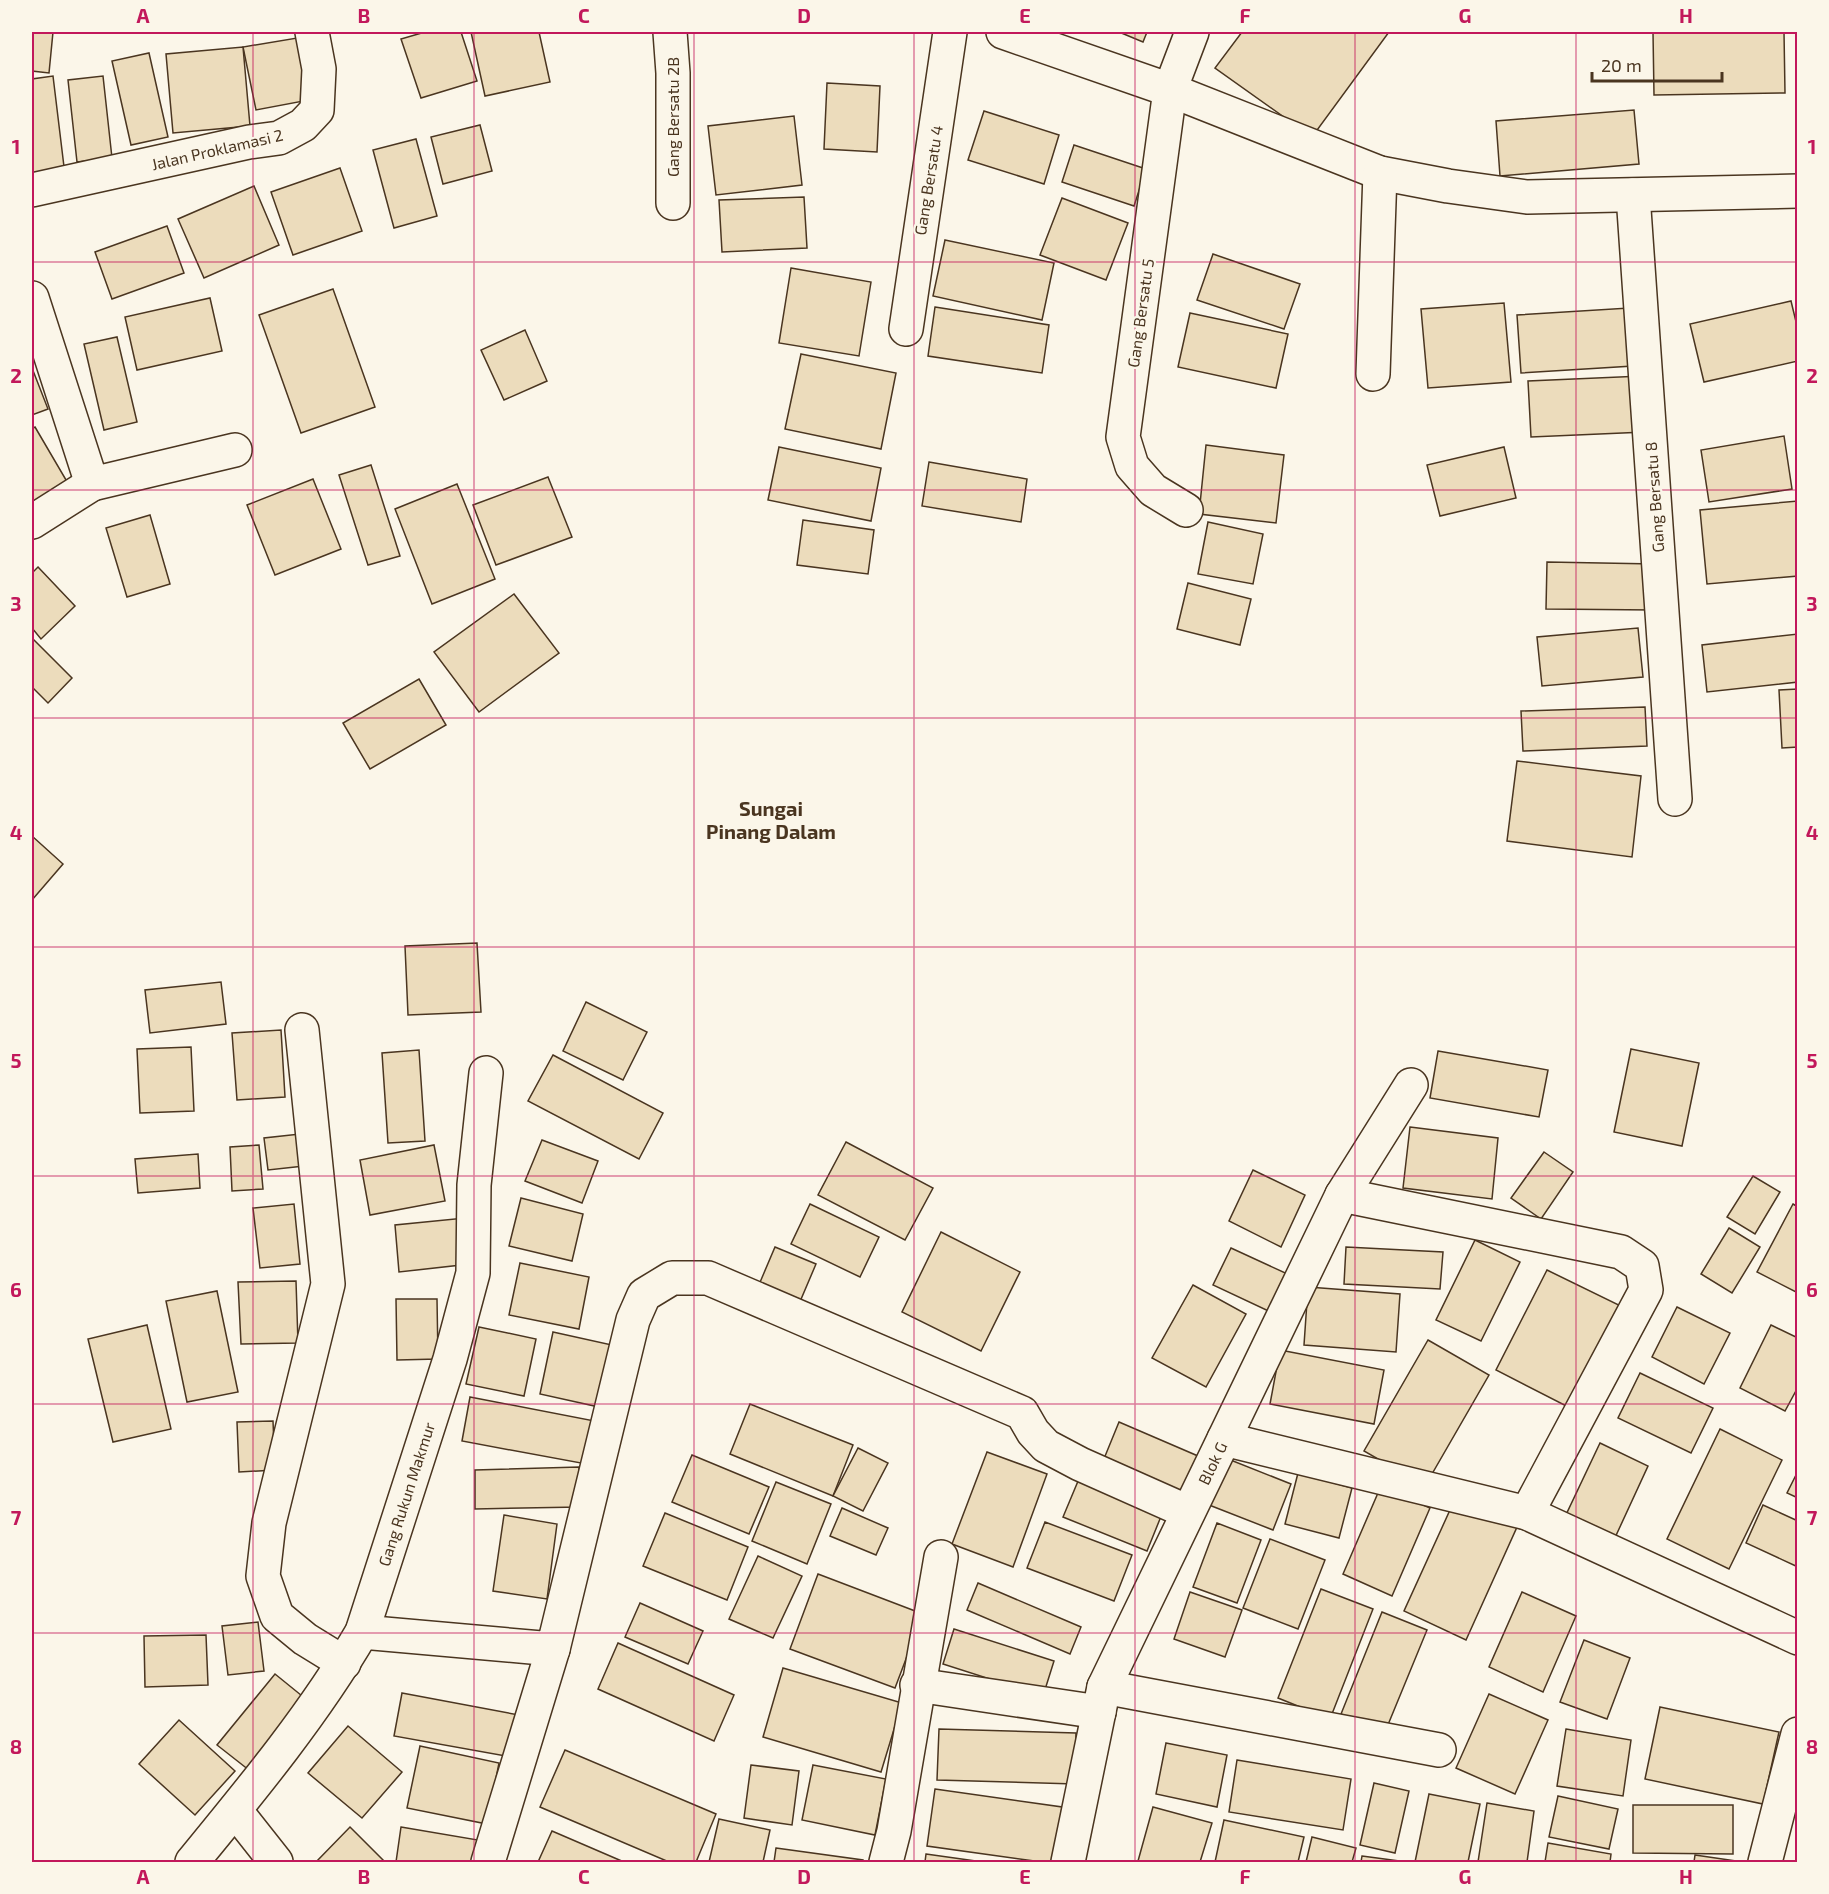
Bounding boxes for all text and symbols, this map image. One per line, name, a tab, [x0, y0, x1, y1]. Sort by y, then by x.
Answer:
text: A	[136, 3, 150, 27]
text: B	[358, 3, 370, 27]
text: C	[578, 3, 590, 27]
text: D	[797, 3, 811, 27]
text: E	[1019, 3, 1031, 27]
text: F	[1239, 3, 1251, 27]
text: G	[1459, 3, 1471, 27]
text: H	[1679, 3, 1693, 27]
scale bar	[1592, 45, 1722, 83]
text: 20 m	[1601, 54, 1642, 76]
street label: Gang Bersatu 2B	[663, 57, 682, 177]
street label: Gang Bersatu 4	[910, 123, 946, 236]
street label: Jalan Proklamasi 2	[149, 125, 285, 173]
text: 1	[12, 134, 20, 158]
text: 1	[1808, 134, 1816, 158]
street label: Gang Bersatu 5	[1123, 257, 1157, 369]
text: 2	[10, 363, 22, 387]
text: 2	[1806, 363, 1818, 387]
street label: Gang Bersatu 8	[1641, 441, 1667, 553]
text: 3	[10, 591, 22, 615]
text: 3	[1806, 591, 1818, 615]
district label: Sungai Pinang Dalam	[706, 796, 836, 843]
text: 4	[10, 820, 23, 844]
text: 4	[1806, 820, 1819, 844]
text: 5	[10, 1048, 22, 1072]
text: 5	[1806, 1048, 1818, 1072]
text: 6	[10, 1277, 22, 1301]
text: 6	[1806, 1277, 1818, 1301]
street label: Gang Rukun Makmur	[374, 1419, 438, 1568]
street label: Blok G	[1194, 1438, 1230, 1488]
text: 7	[11, 1505, 22, 1529]
text: 7	[1807, 1505, 1818, 1529]
text: 8	[10, 1734, 22, 1758]
text: 8	[1806, 1734, 1818, 1758]
text: A	[136, 1864, 150, 1888]
text: B	[358, 1864, 370, 1888]
text: C	[578, 1864, 590, 1888]
text: D	[797, 1864, 811, 1888]
text: E	[1019, 1864, 1031, 1888]
text: F	[1239, 1864, 1251, 1888]
text: G	[1459, 1864, 1471, 1888]
text: H	[1679, 1864, 1693, 1888]

